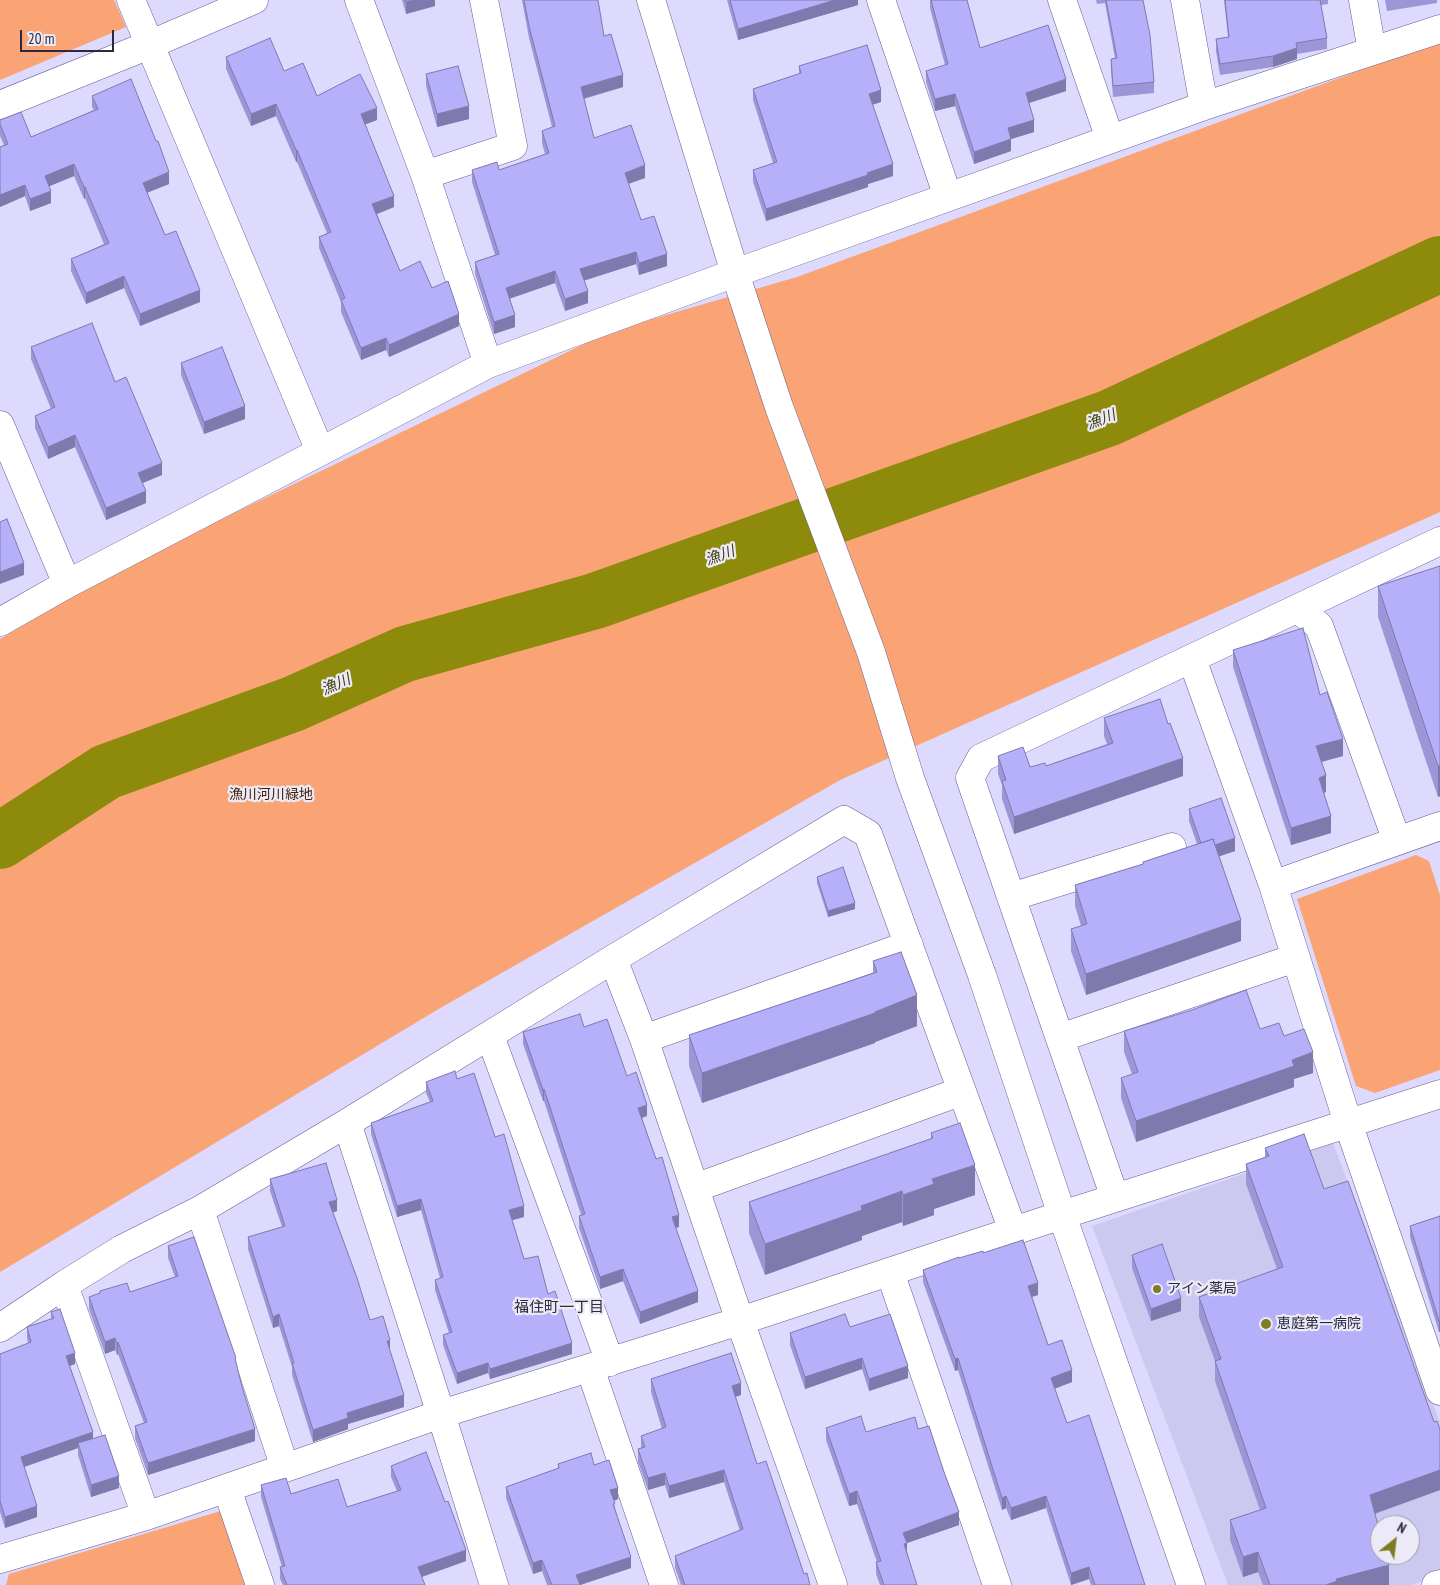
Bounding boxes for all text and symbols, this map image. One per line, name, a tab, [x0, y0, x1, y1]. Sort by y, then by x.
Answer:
scale bar	[22, 20, 116, 52]
text: 20 m	[28, 29, 54, 48]
water label: 漁川	[1084, 406, 1118, 434]
water label: 漁川	[703, 542, 737, 570]
water label: 漁川	[319, 671, 353, 699]
park label: 漁川河川緑地	[229, 787, 313, 803]
place label: アイン薬局	[1167, 1281, 1237, 1297]
marker: アイン薬局	[1151, 1283, 1163, 1295]
district label: 福住町一丁目	[514, 1299, 604, 1317]
place label: 恵庭第一病院	[1277, 1316, 1361, 1332]
marker: 恵庭第一病院	[1259, 1317, 1273, 1331]
north arrow	[1370, 1515, 1420, 1565]
text: N	[1394, 1518, 1409, 1537]

